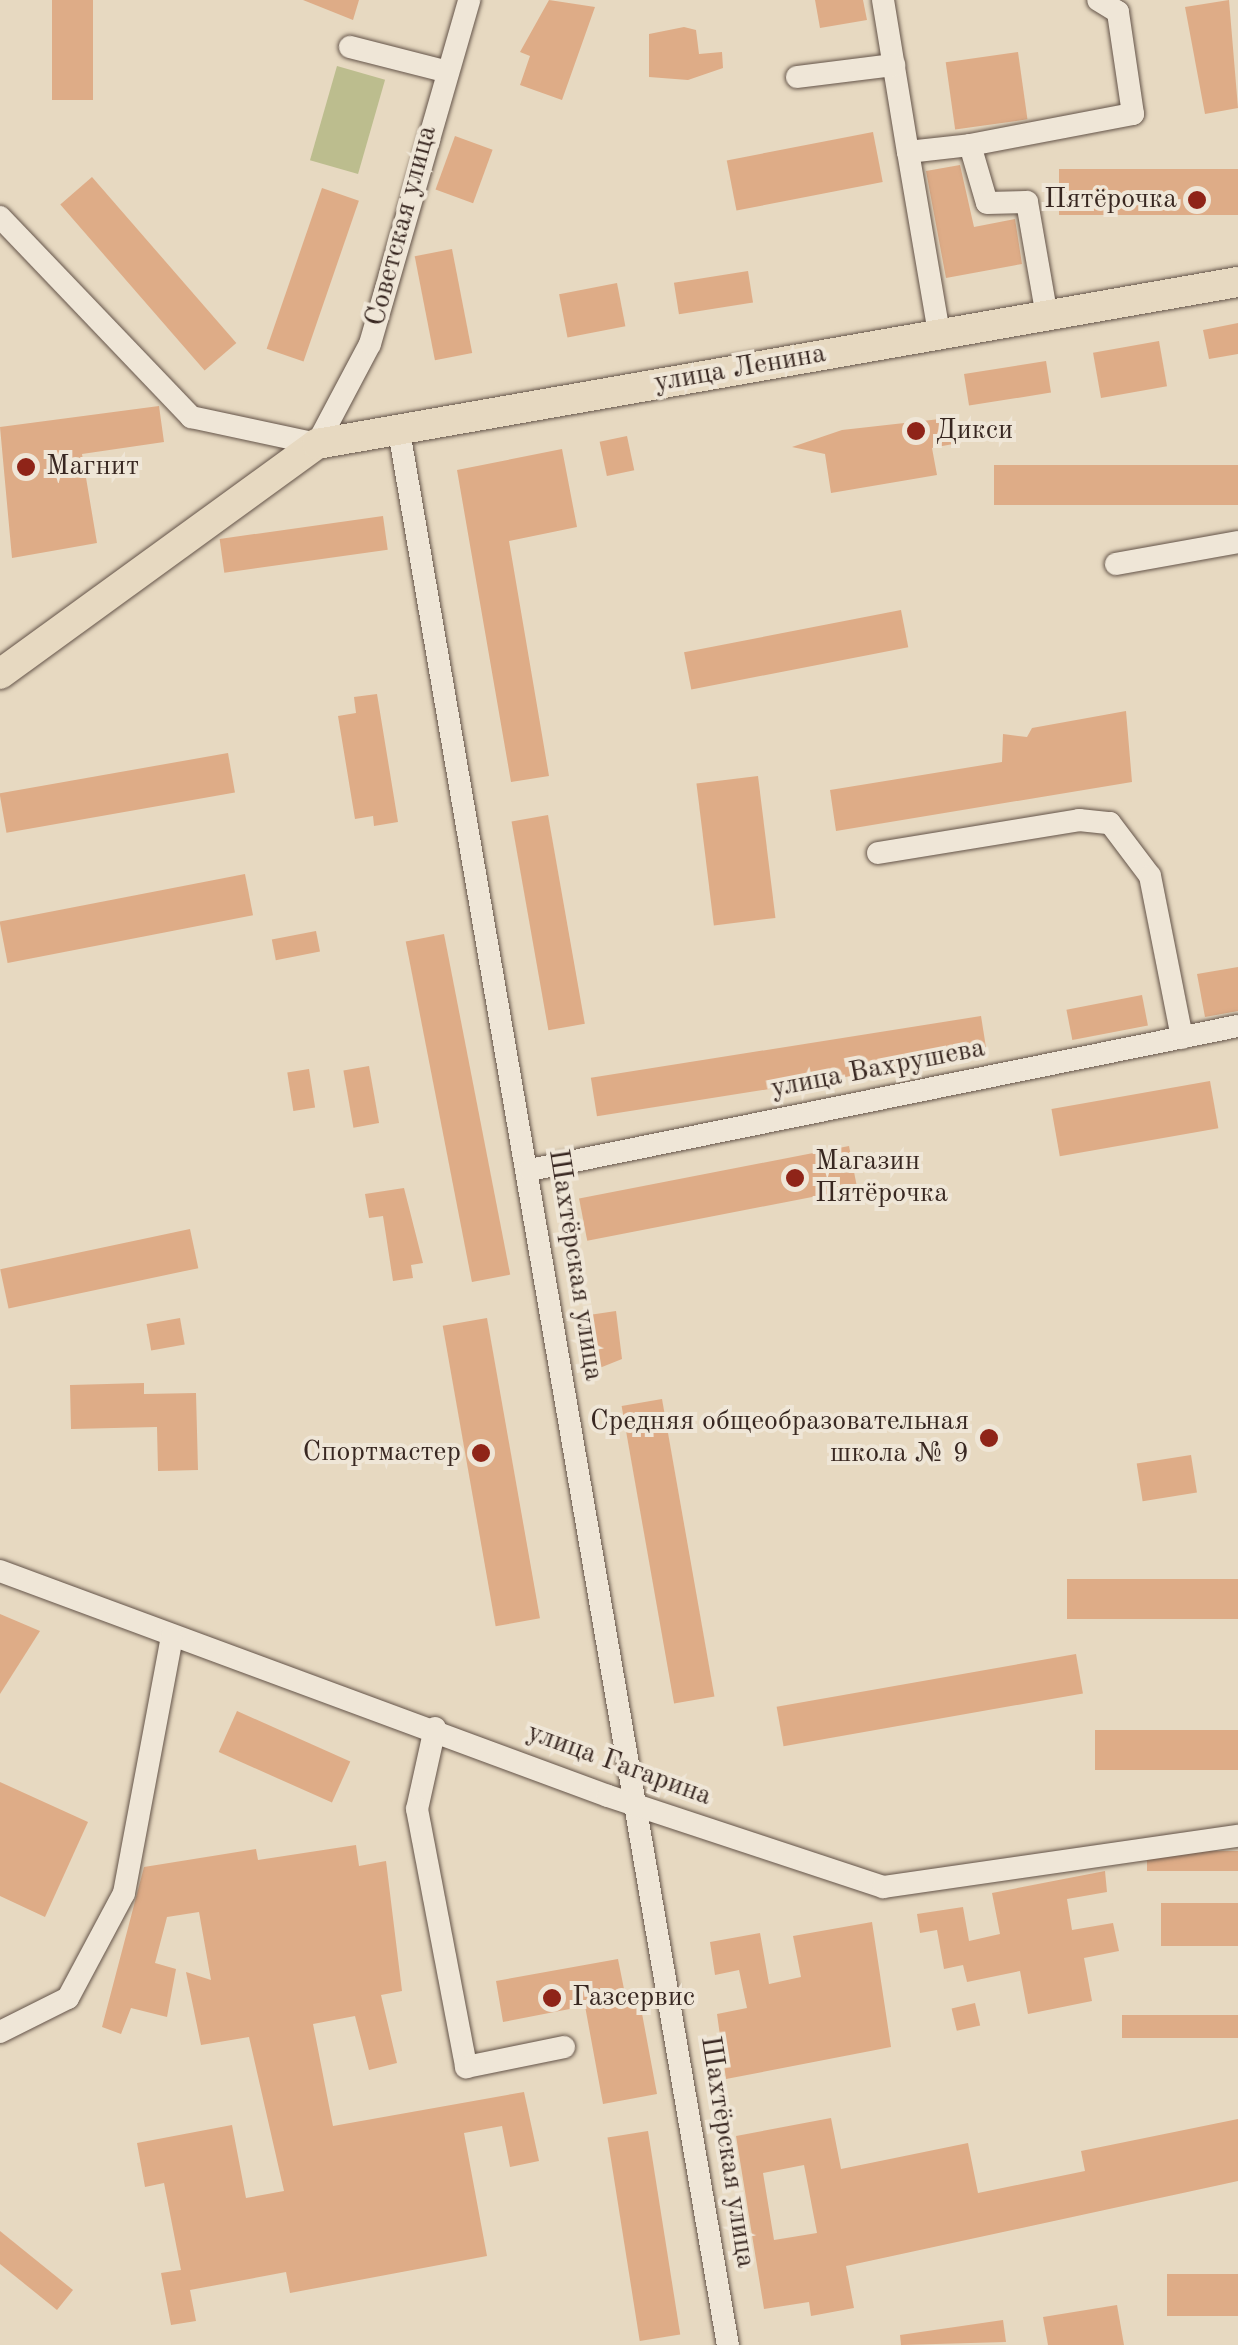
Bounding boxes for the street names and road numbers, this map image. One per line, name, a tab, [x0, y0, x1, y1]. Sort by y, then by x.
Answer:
street label: Советская улица	[359, 122, 445, 330]
street label: улица Ленина	[652, 337, 828, 401]
street label: улица Вахрушева	[768, 1032, 988, 1106]
street label: Шахтёрская улица	[540, 1147, 610, 1383]
street label: улица Гагарина	[522, 1716, 716, 1814]
street label: Шахтёрская улица	[692, 2034, 762, 2270]

